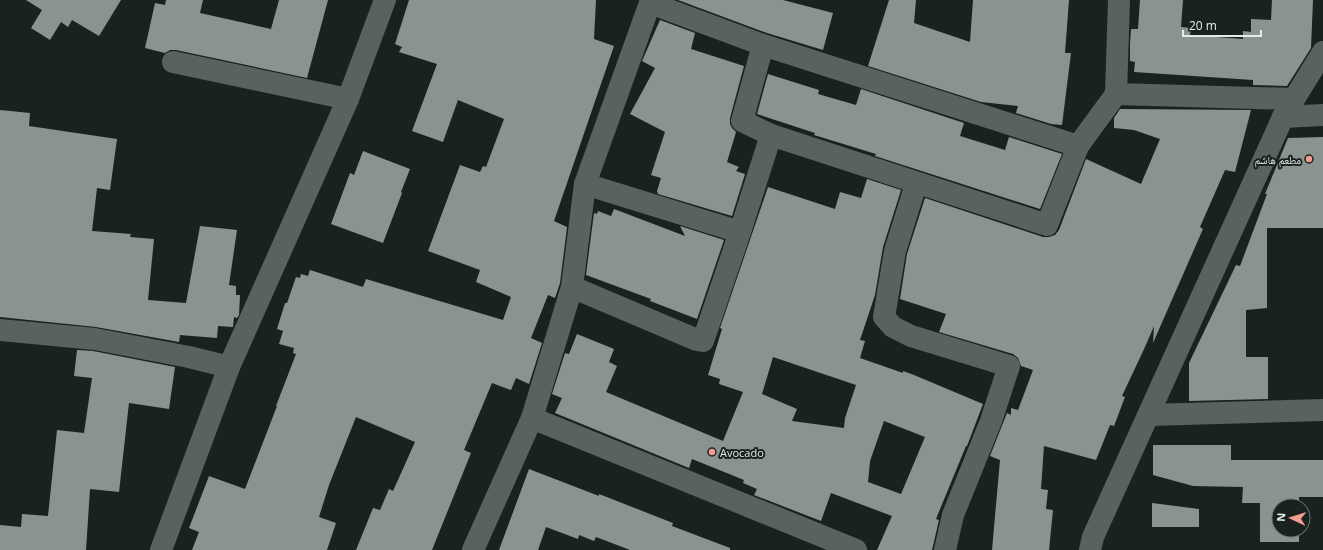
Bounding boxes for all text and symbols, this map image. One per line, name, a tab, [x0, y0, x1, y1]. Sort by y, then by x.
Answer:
scale bar	[1183, 12, 1261, 38]
text: 20 m	[1189, 17, 1217, 34]
place label: مطعم هاشم	[1254, 152, 1301, 168]
marker: مطعم هاشم	[1304, 154, 1314, 164]
place label: Avocado	[720, 445, 764, 460]
marker: Avocado	[707, 447, 717, 457]
north arrow	[1271, 498, 1311, 538]
text: N	[1273, 512, 1288, 522]

